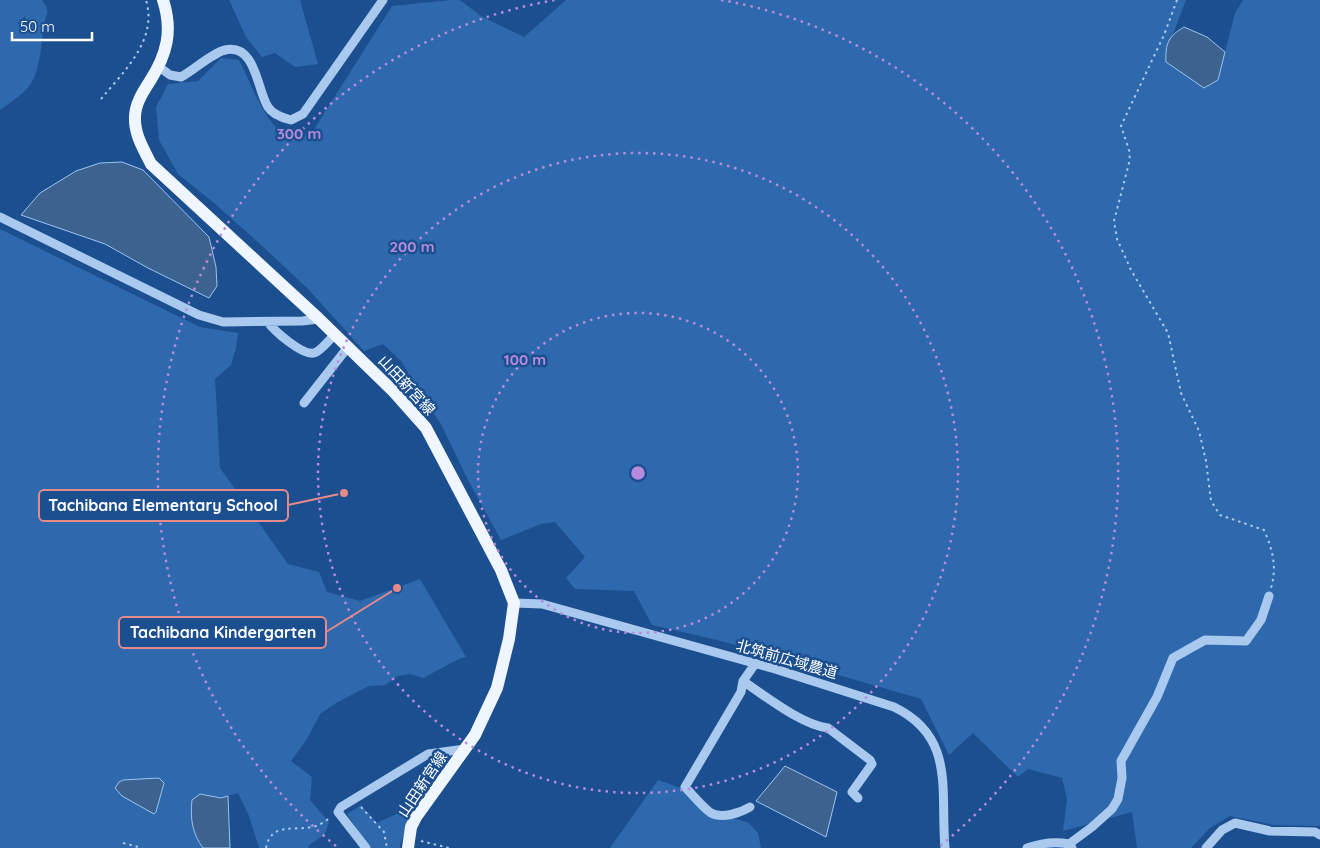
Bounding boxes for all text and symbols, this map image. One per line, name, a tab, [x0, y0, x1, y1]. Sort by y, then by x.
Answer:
scale bar	[12, 10, 92, 42]
text: 50 m	[20, 17, 55, 36]
text: 300 m	[277, 124, 321, 143]
text: 200 m	[390, 237, 435, 256]
text: 100 m	[504, 350, 546, 369]
street label: 山田新宮線	[374, 351, 440, 419]
centre of rings	[629, 464, 647, 482]
callout: Tachibana Elementary School	[39, 490, 288, 521]
text: Tachibana Elementary School	[48, 495, 278, 515]
callout: Tachibana Kindergarten	[119, 617, 326, 648]
text: Tachibana Kindergarten	[130, 622, 316, 642]
street label: 北筑前広域農道	[734, 635, 840, 683]
street label: 山田新宮線	[393, 748, 451, 820]

